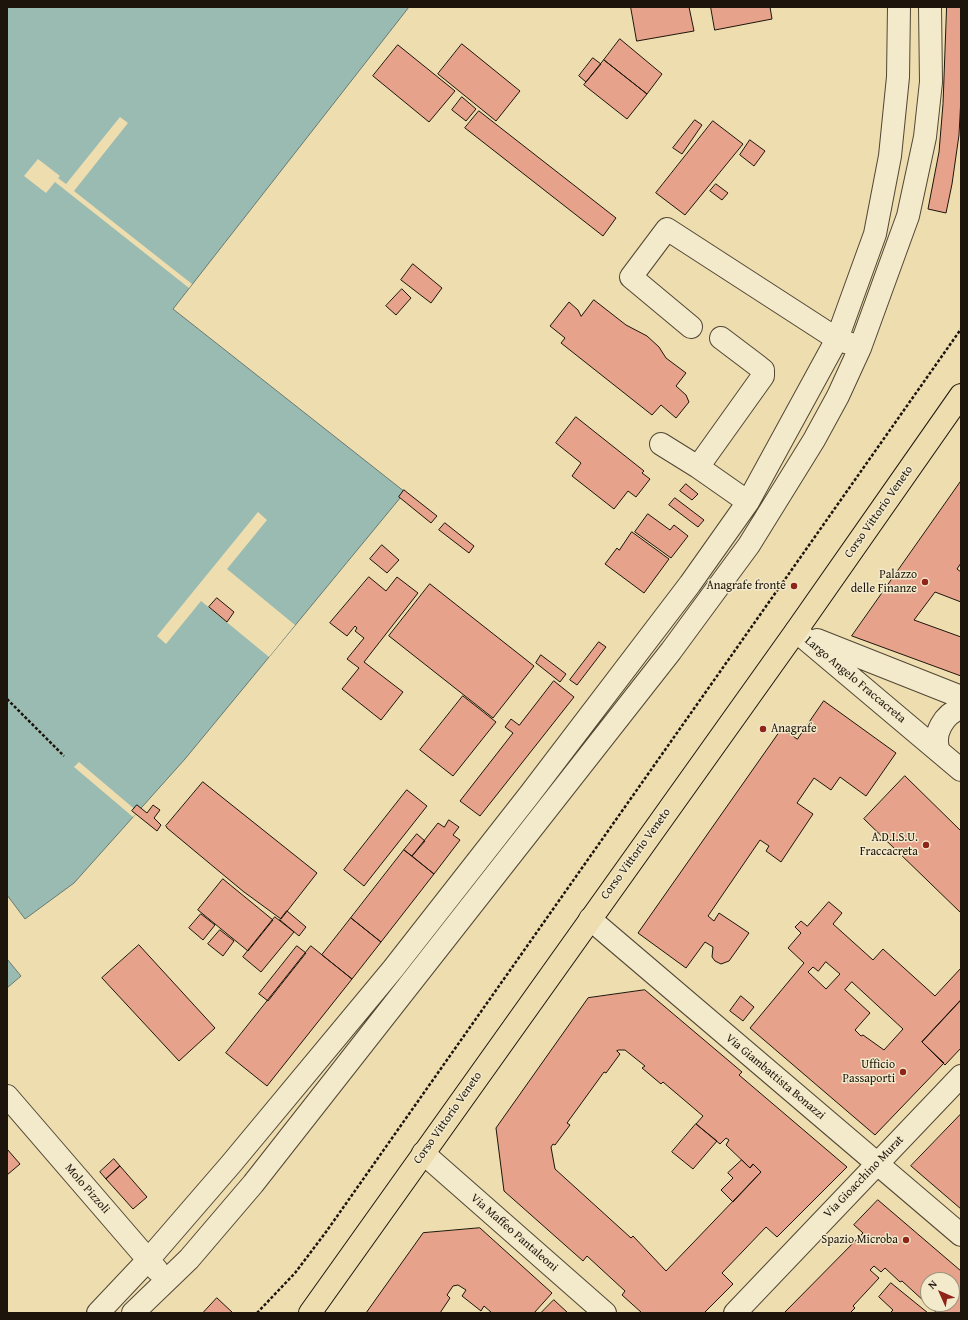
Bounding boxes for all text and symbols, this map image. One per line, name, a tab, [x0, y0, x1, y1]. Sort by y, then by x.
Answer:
street label: Corso Vittorio Veneto	[842, 463, 916, 561]
place label: Palazzo delle Finanze	[851, 568, 917, 596]
marker: Palazzo delle Finanze	[920, 577, 930, 587]
place label: Anagrafe fronte	[706, 579, 786, 593]
marker: Anagrafe fronte	[789, 581, 799, 591]
street label: Largo Angelo Fraccacreta	[802, 634, 908, 726]
place label: Anagrafe	[771, 722, 817, 736]
marker: Anagrafe	[758, 724, 768, 734]
street label: Corso Vittorio Veneto	[598, 805, 674, 903]
place label: A.D.I.S.U. Fraccacreta	[860, 831, 918, 859]
marker: A.D.I.S.U. Fraccacreta	[921, 840, 931, 850]
street label: Via Giambattista Bonazzi	[722, 1031, 828, 1123]
place label: Ufficio Passaporti	[843, 1058, 895, 1086]
marker: Ufficio Passaporti	[898, 1067, 908, 1077]
street label: Corso Vittorio Veneto	[411, 1069, 485, 1167]
street label: Via Gioacchino Murat	[821, 1133, 907, 1221]
street label: Molo Pizzoli	[61, 1161, 113, 1217]
street label: Via Maffeo Pantaleoni	[467, 1191, 561, 1275]
place label: Spazio Microba	[821, 1233, 898, 1247]
marker: Spazio Microba	[901, 1235, 911, 1245]
north arrow	[920, 1272, 960, 1312]
text: N	[924, 1276, 940, 1292]

